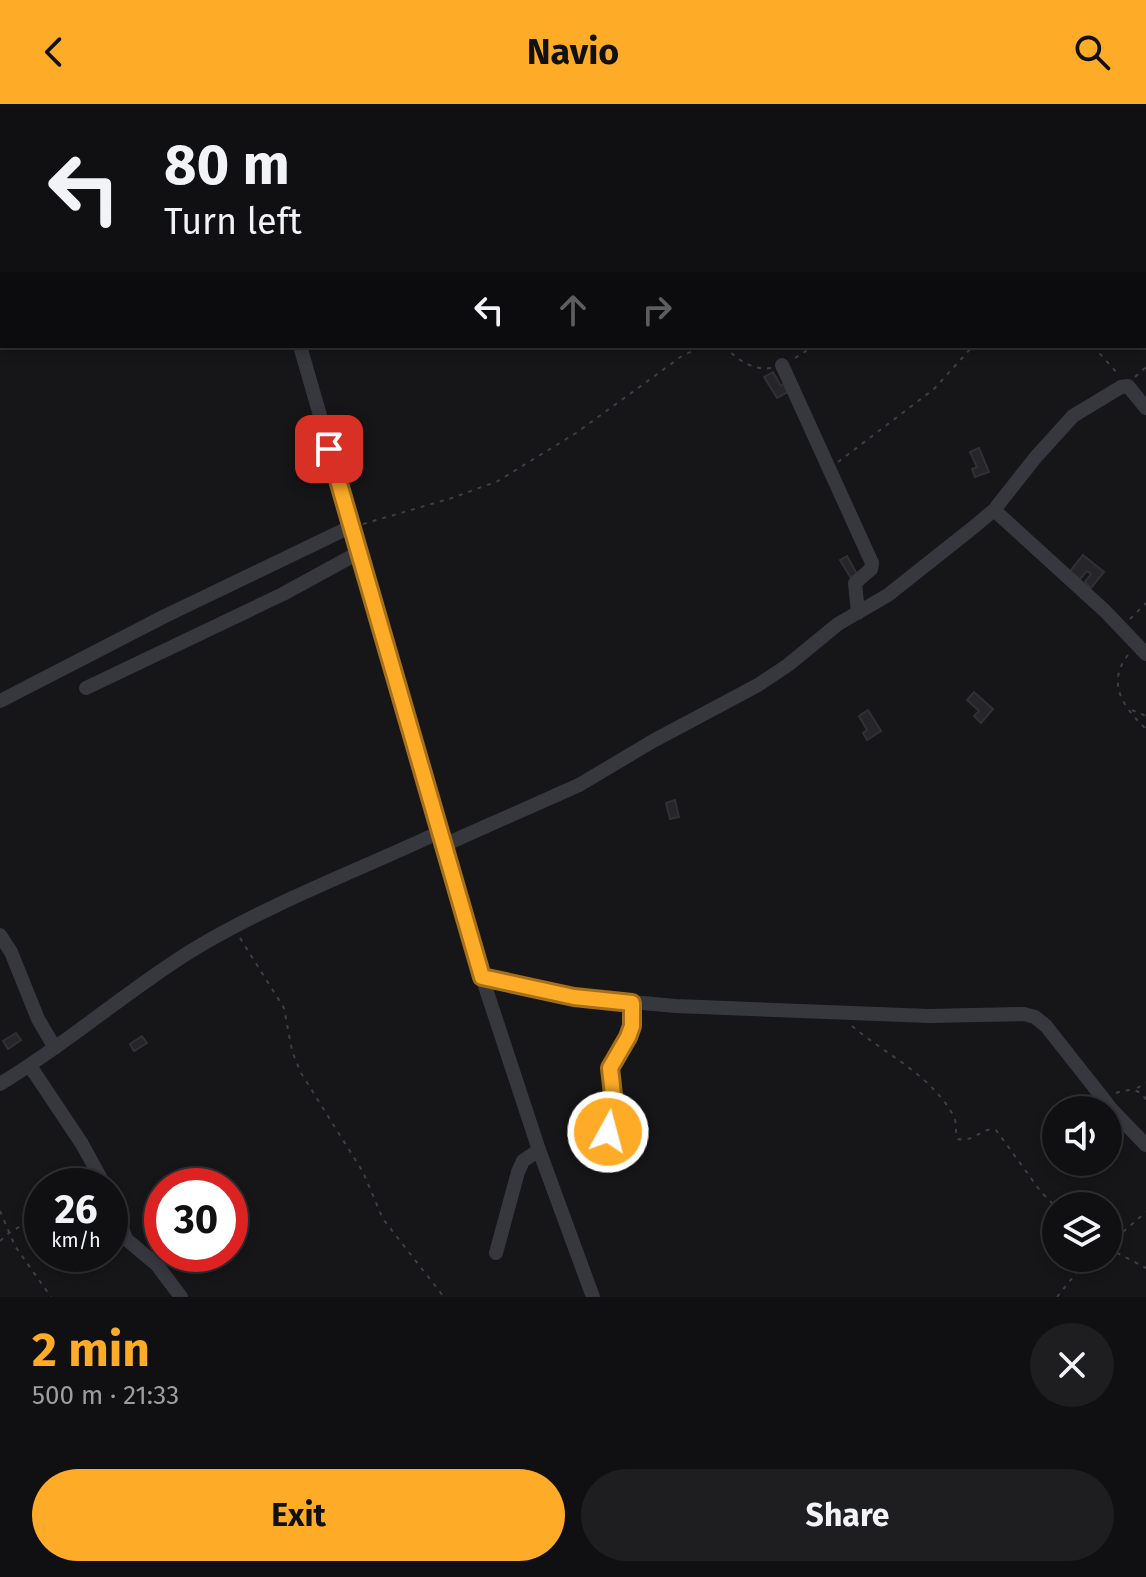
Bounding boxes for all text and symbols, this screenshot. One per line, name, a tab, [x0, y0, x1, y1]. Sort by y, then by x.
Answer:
icon: back	[32, 30, 76, 74]
text: Navio	[527, 30, 619, 74]
icon: search	[1070, 30, 1114, 74]
text: 80 m	[164, 132, 290, 199]
icon: left	[32, 136, 136, 240]
text: Turn left	[164, 200, 302, 244]
icon: left	[467, 288, 511, 332]
icon: ahead	[551, 288, 595, 332]
icon: right	[635, 288, 679, 332]
pin	[295, 415, 363, 483]
icon: arrive	[307, 427, 351, 471]
position arrow	[566, 1090, 650, 1174]
map controls	[1042, 1096, 1122, 1272]
button: sound	[1042, 1096, 1122, 1176]
speed limit sign: 30	[144, 1168, 248, 1272]
text: 26	[54, 1186, 98, 1234]
button: layers	[1042, 1192, 1122, 1272]
text: km/h	[51, 1228, 101, 1252]
text: 2 min	[32, 1321, 150, 1379]
button: close	[1030, 1323, 1114, 1407]
text: 500 m · 21:33	[32, 1380, 179, 1411]
button: Exit	[32, 1469, 565, 1561]
button: Share	[581, 1469, 1114, 1561]

